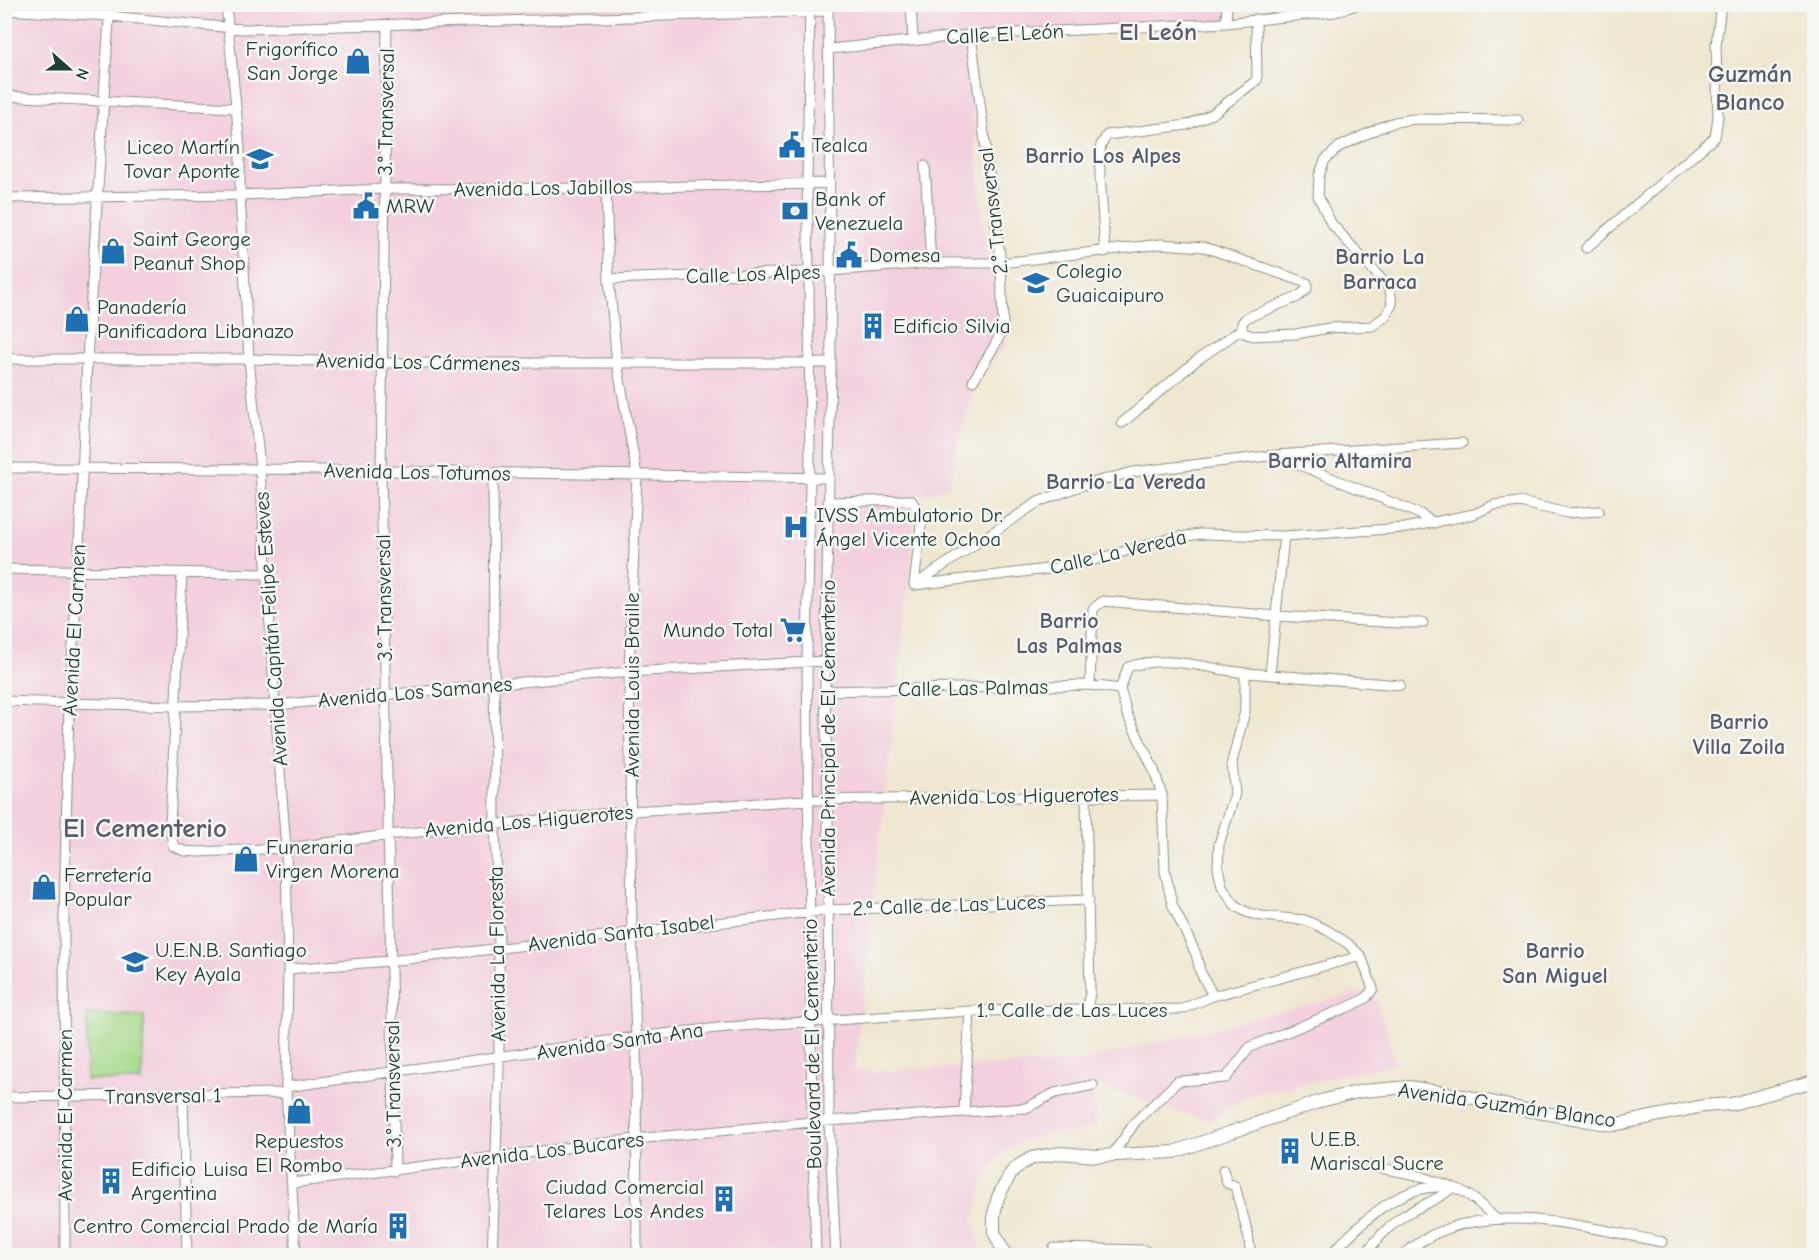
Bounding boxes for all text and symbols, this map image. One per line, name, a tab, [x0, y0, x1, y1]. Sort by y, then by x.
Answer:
district label: El León	[1119, 18, 1197, 46]
street label: Calle El León	[945, 19, 1065, 49]
place label: Frigorífico San Jorge	[246, 37, 338, 85]
north arrow	[39, 39, 99, 99]
shop icon: Frigorífico San Jorge	[343, 46, 373, 76]
street label: 3.° Transversal	[373, 48, 399, 176]
district label: Guzmán Blanco	[1708, 60, 1792, 116]
text: N	[72, 66, 92, 82]
public building icon: Tealca	[777, 130, 807, 160]
place label: Tealca	[812, 133, 868, 157]
place label: Liceo Martín Tovar Aponte	[124, 135, 240, 183]
district label: Barrio Los Alpes	[1025, 143, 1181, 169]
school or university icon: Liceo Martín Tovar Aponte	[245, 144, 275, 174]
street label: 2.° Transversal	[973, 146, 1013, 276]
street label: Avenida Los Jabillos	[453, 174, 633, 202]
place label: Bank of Venezuela	[815, 187, 903, 235]
public building icon: MRW	[351, 191, 381, 221]
place label: MRW	[386, 194, 435, 218]
bank icon: Bank of Venezuela	[780, 196, 810, 226]
place label: Saint George Peanut Shop	[133, 227, 251, 275]
shop icon: Saint George Peanut Shop	[98, 236, 128, 266]
public building icon: Domesa	[834, 240, 864, 270]
place label: Domesa	[869, 243, 941, 267]
district label: Barrio La Barraca	[1335, 244, 1425, 295]
place label: Colegio Guaicaipuro	[1056, 259, 1164, 307]
street label: Calle Los Alpes	[685, 260, 821, 288]
school or university icon: Colegio Guaicaipuro	[1021, 268, 1051, 298]
place label: Panadería Panificadora Libanazo	[97, 295, 294, 343]
shop icon: Panadería Panificadora Libanazo	[62, 304, 92, 334]
building icon: Edificio Silvia	[858, 311, 888, 341]
place label: Edificio Silvia	[893, 314, 1011, 338]
street label: Avenida Los Cármenes	[316, 348, 520, 376]
district label: Barrio Altamira	[1268, 448, 1412, 474]
street label: Avenida Los Totumos	[323, 458, 511, 486]
district label: Barrio La Vereda	[1046, 469, 1206, 495]
street label: Avenida Capitán Felipe Esteves	[249, 491, 293, 767]
place label: IVSS Ambulatorio Dr. Ángel Vicente Ochoa	[816, 503, 1003, 551]
hospital icon: IVSS Ambulatorio Dr. Ángel Vicente Ochoa	[781, 512, 811, 542]
street label: Calle La Vereda	[1047, 525, 1189, 579]
street label: 3.° Transversal	[371, 534, 397, 662]
street label: Avenida El Carmen	[58, 543, 90, 717]
street label: Avenida Principal de El Cementerio	[816, 579, 840, 897]
street label: Avenida Louis Braille	[620, 592, 644, 778]
district label: Barrio Las Palmas	[1016, 608, 1122, 659]
supermarket icon: Mundo Total	[778, 615, 808, 645]
place label: Mundo Total	[663, 618, 773, 642]
street label: Avenida Los Samanes	[317, 672, 513, 712]
street label: Calle Las Palmas	[898, 675, 1048, 701]
district label: Barrio Villa Zoila	[1693, 709, 1785, 760]
street label: Avenida Los Higuerotes	[909, 782, 1119, 810]
street label: Avenida Los Higuerotes	[424, 800, 634, 842]
district label: El Cementerio	[63, 813, 227, 844]
place label: Funeraria Virgen Morena	[266, 835, 400, 883]
shop icon: Funeraria Virgen Morena	[231, 844, 261, 874]
place label: Ferretería Popular	[64, 863, 152, 911]
street label: Avenida La Floresta	[483, 866, 511, 1042]
shop icon: Ferretería Popular	[29, 872, 59, 902]
street label: 2.ª Calle de Las Luces	[852, 890, 1046, 920]
street label: Avenida Santa Isabel	[526, 910, 716, 956]
street label: Boulevard de El Cementerio	[798, 918, 826, 1170]
place label: U.E.N.B. Santiago Key Ayala	[155, 938, 307, 986]
district label: Barrio San Miguel	[1502, 938, 1608, 989]
school or university icon: U.E.N.B. Santiago Key Ayala	[120, 947, 150, 977]
street label: 1.ª Calle de Las Luces	[976, 998, 1168, 1022]
street label: Avenida Santa Ana	[535, 1017, 705, 1065]
street label: 3.° Transversal	[380, 1020, 406, 1148]
street label: Avenida El Carmen	[53, 1029, 77, 1201]
street label: Avenida Guzmán Blanco	[1397, 1078, 1617, 1132]
street label: Transversal 1	[104, 1083, 222, 1109]
shop icon: Repuestos El Rombo	[284, 1096, 314, 1126]
street label: Avenida Los Bucares	[459, 1127, 645, 1173]
place label: U.E.B. Mariscal Sucre	[1310, 1127, 1444, 1175]
place label: Repuestos El Rombo	[254, 1129, 344, 1177]
building icon: U.E.B. Mariscal Sucre	[1275, 1136, 1305, 1166]
place label: Edificio Luisa Argentina	[131, 1157, 248, 1205]
building icon: Edificio Luisa Argentina	[96, 1166, 126, 1196]
place label: Ciudad Comercial Telares Los Andes	[543, 1175, 704, 1223]
building icon: Ciudad Comercial Telares Los Andes	[709, 1184, 739, 1214]
building icon: Centro Comercial Prado de María	[383, 1211, 413, 1241]
place label: Centro Comercial Prado de María	[73, 1214, 378, 1238]

